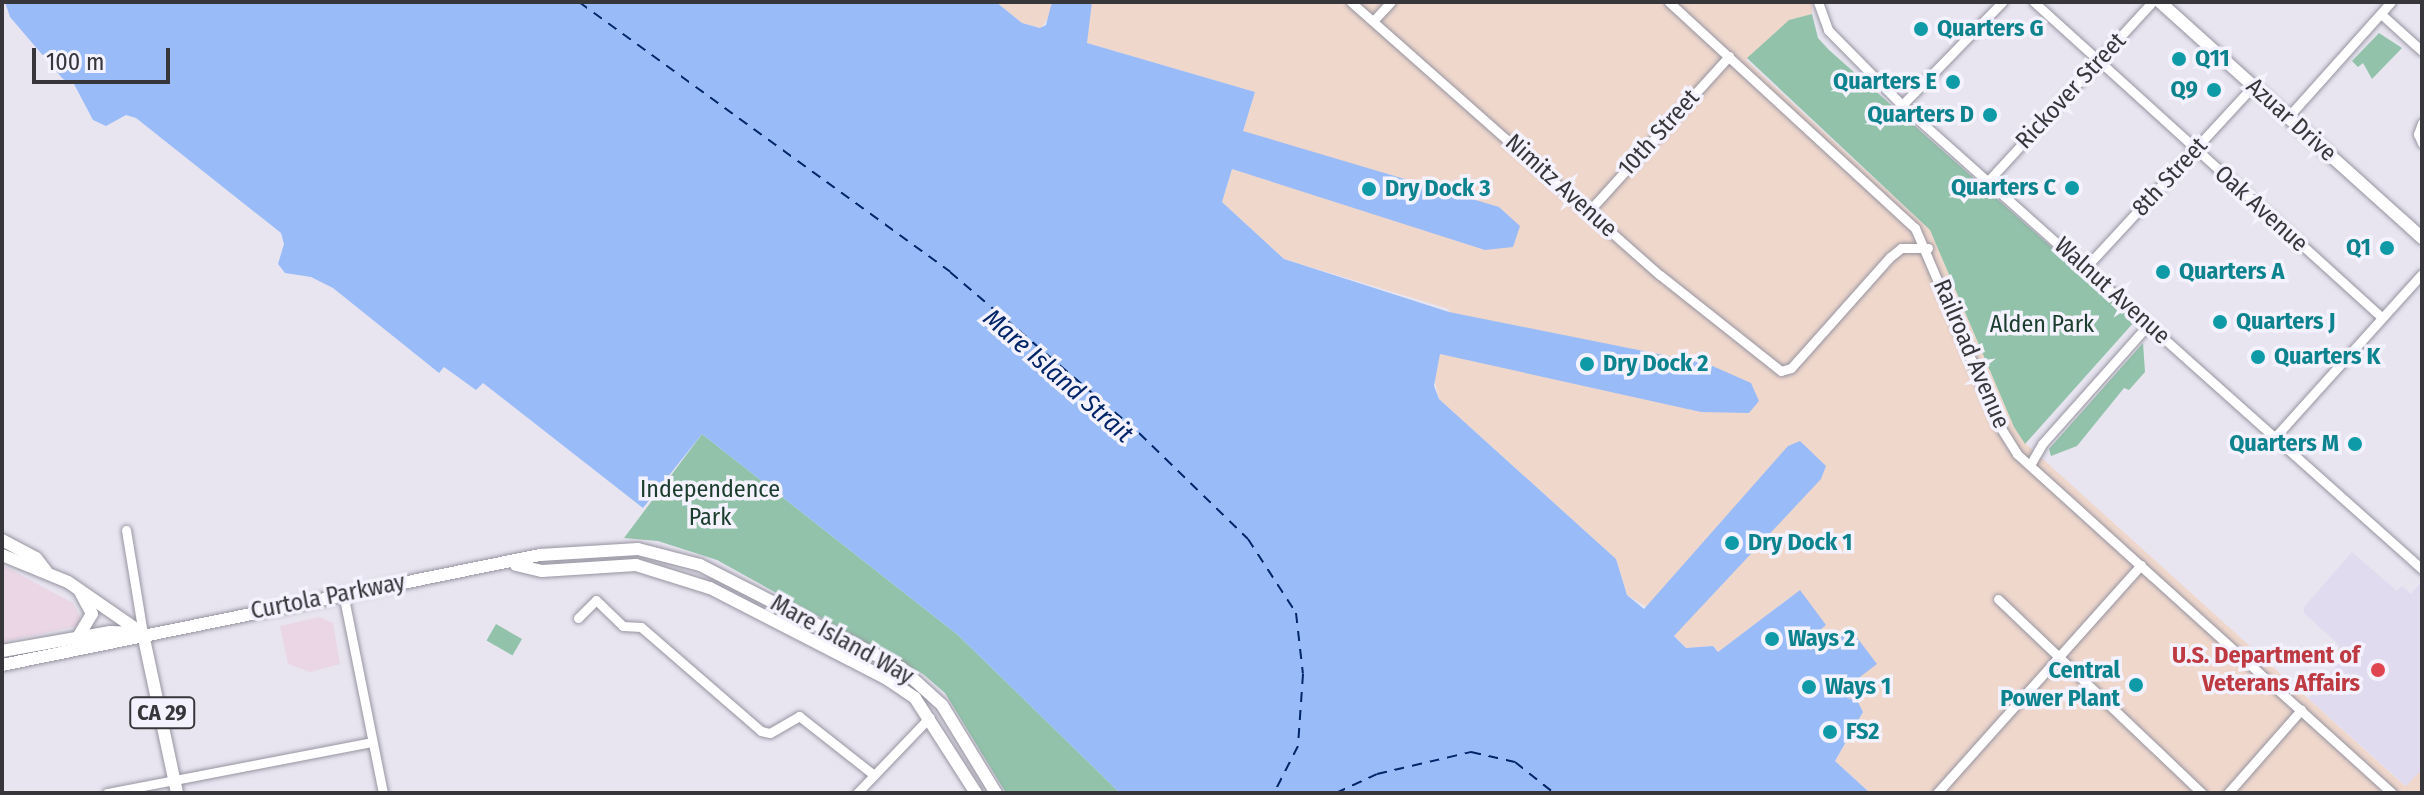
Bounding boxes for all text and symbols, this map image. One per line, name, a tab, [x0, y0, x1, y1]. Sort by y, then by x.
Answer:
place label: Quarters G	[1937, 15, 2044, 43]
marker: Quarters G	[1912, 20, 1930, 38]
street label: Rickover Street	[2010, 27, 2132, 155]
scale bar	[36, 32, 174, 82]
place label: Q11	[2195, 45, 2230, 73]
text: 100 m	[46, 48, 104, 76]
marker: Q11	[2170, 50, 2188, 68]
place label: Quarters E	[1833, 68, 1937, 96]
street label: Azuar Drive	[2240, 72, 2342, 168]
marker: Quarters E	[1944, 73, 1962, 91]
place label: Q9	[2170, 76, 2198, 104]
marker: Q9	[2205, 81, 2223, 99]
street label: 10th Street	[1612, 84, 1706, 182]
place label: Quarters D	[1867, 101, 1974, 129]
marker: Quarters D	[1981, 106, 1999, 124]
street label: Nimitz Avenue	[1499, 128, 1623, 244]
street label: 8th Street	[2126, 132, 2214, 222]
street label: Oak Avenue	[2208, 160, 2314, 258]
place label: Quarters C	[1951, 174, 2056, 202]
place label: Dry Dock 3	[1385, 175, 1491, 203]
marker: Quarters C	[2063, 179, 2081, 197]
marker: Dry Dock 3	[1360, 180, 1378, 198]
street label: Walnut Avenue	[2048, 231, 2176, 351]
place label: Q1	[2346, 234, 2371, 262]
marker: Q1	[2378, 239, 2396, 257]
place label: Quarters A	[2179, 258, 2285, 286]
marker: Quarters A	[2154, 263, 2172, 281]
street label: Railroad Avenue	[1927, 275, 2015, 433]
water label: Mare Island Strait	[977, 303, 1139, 449]
place label: Quarters J	[2236, 308, 2335, 336]
park label: Alden Park	[1990, 311, 2094, 339]
marker: Quarters J	[2211, 313, 2229, 331]
place label: Quarters K	[2274, 343, 2380, 371]
marker: Quarters K	[2249, 348, 2267, 366]
place label: Dry Dock 2	[1603, 350, 1708, 378]
marker: Dry Dock 2	[1578, 355, 1596, 373]
place label: Quarters M	[2229, 430, 2339, 458]
marker: Quarters M	[2346, 435, 2364, 453]
park label: Independence Park	[640, 476, 780, 532]
place label: Dry Dock 1	[1748, 529, 1852, 557]
marker: Dry Dock 1	[1723, 534, 1741, 552]
street label: Curtola Parkway	[248, 568, 408, 626]
street label: Mare Island Way	[765, 589, 919, 691]
place label: Ways 2	[1788, 625, 1855, 653]
marker: Ways 2	[1763, 630, 1781, 648]
place label: U.S. Department of Veterans Affairs	[2172, 642, 2360, 698]
place label: Central Power Plant	[2000, 657, 2120, 713]
marker: U.S. Department of Veterans Affairs	[2367, 659, 2389, 681]
place label: Ways 1	[1825, 673, 1891, 701]
marker: Central Power Plant	[2127, 676, 2145, 694]
marker: Ways 1	[1800, 678, 1818, 696]
road number: CA 29	[128, 695, 196, 731]
place label: FS2	[1846, 718, 1879, 746]
marker: FS2	[1821, 723, 1839, 741]

